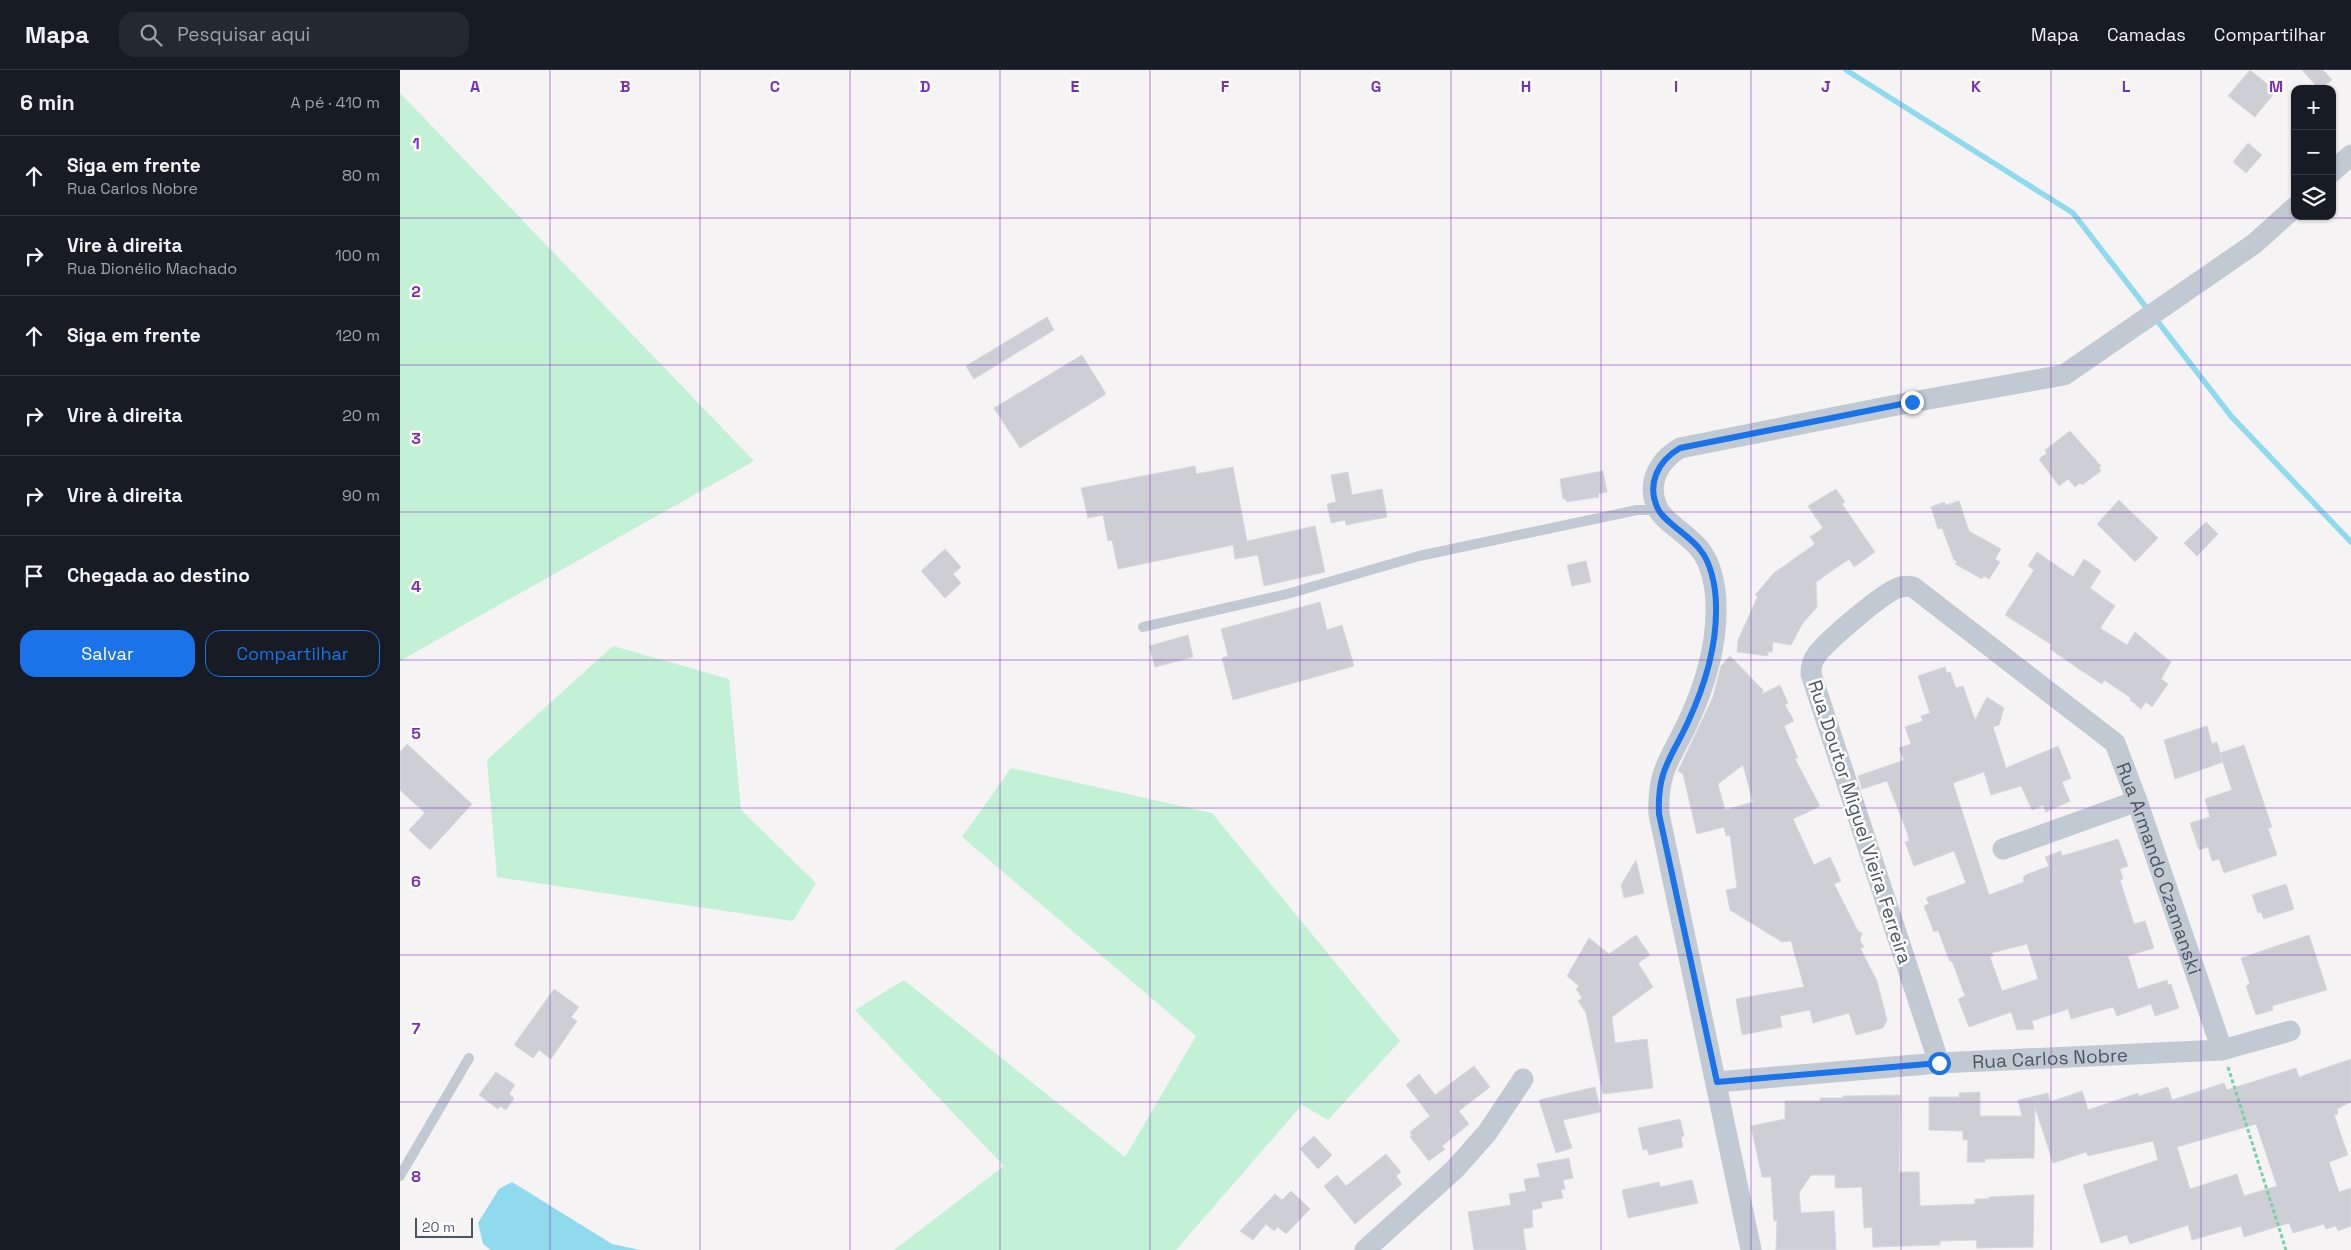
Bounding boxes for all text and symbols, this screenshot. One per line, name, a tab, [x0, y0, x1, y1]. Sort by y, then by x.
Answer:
search box	[119, 12, 469, 57]
text: Mapa	[25, 19, 89, 50]
icon: search	[137, 21, 165, 49]
text: Pesquisar aqui	[177, 22, 310, 47]
text: Mapa	[2031, 23, 2079, 46]
text: Camadas	[2107, 23, 2186, 46]
text: Compartilhar	[2214, 23, 2326, 46]
text: A	[470, 76, 480, 97]
text: B	[620, 76, 630, 97]
text: C	[770, 76, 780, 97]
text: D	[920, 76, 930, 97]
text: E	[1071, 76, 1080, 97]
text: F	[1221, 76, 1230, 97]
text: G	[1371, 76, 1381, 97]
text: H	[1521, 76, 1531, 97]
text: I	[1674, 76, 1678, 97]
text: J	[1821, 76, 1831, 97]
text: K	[1971, 76, 1981, 97]
text: L	[2122, 76, 2131, 97]
text: M	[2269, 76, 2283, 97]
map controls	[2291, 85, 2336, 220]
button: +	[2291, 85, 2336, 130]
text: 6 min	[20, 89, 75, 116]
text: A pé · 410 m	[291, 92, 380, 113]
button: −	[2291, 130, 2336, 175]
text: 1	[412, 133, 420, 154]
text: Siga em frente	[67, 153, 201, 178]
icon: ahead	[20, 162, 48, 190]
text: 80 m	[342, 165, 380, 186]
button: layers	[2291, 175, 2336, 220]
text: Rua Carlos Nobre	[67, 178, 198, 199]
text: Vire à direita	[67, 233, 183, 258]
icon: right	[20, 242, 48, 270]
text: 100 m	[335, 245, 380, 266]
text: Rua Dionélio Machado	[67, 258, 237, 279]
text: 2	[411, 281, 421, 302]
icon: ahead	[20, 322, 48, 350]
text: Siga em frente	[67, 323, 201, 348]
text: 120 m	[336, 325, 380, 346]
route end	[1901, 391, 1924, 414]
icon: right	[20, 402, 48, 430]
text: Vire à direita	[67, 403, 183, 428]
text: 20 m	[342, 405, 380, 426]
text: 3	[411, 428, 421, 449]
icon: right	[20, 482, 48, 510]
text: Vire à direita	[67, 483, 183, 508]
text: 90 m	[342, 485, 380, 506]
icon: arrive	[20, 562, 48, 590]
text: Chegada ao destino	[67, 563, 250, 588]
text: 4	[411, 576, 421, 597]
button: Salvar	[20, 630, 195, 677]
button: Compartilhar	[205, 630, 380, 677]
street label: Rua Doutor Miguel Vieira Ferreira	[1802, 677, 1918, 967]
text: 5	[411, 723, 421, 744]
street label: Rua Armando Czamanski	[2111, 759, 2208, 978]
text: 6	[411, 871, 421, 892]
text: 7	[412, 1018, 421, 1039]
street label: Rua Carlos Nobre	[1972, 1042, 2128, 1074]
route start	[1928, 1052, 1951, 1075]
text: 8	[411, 1166, 421, 1187]
scale bar	[415, 1215, 472, 1238]
text: 20 m	[422, 1218, 455, 1236]

